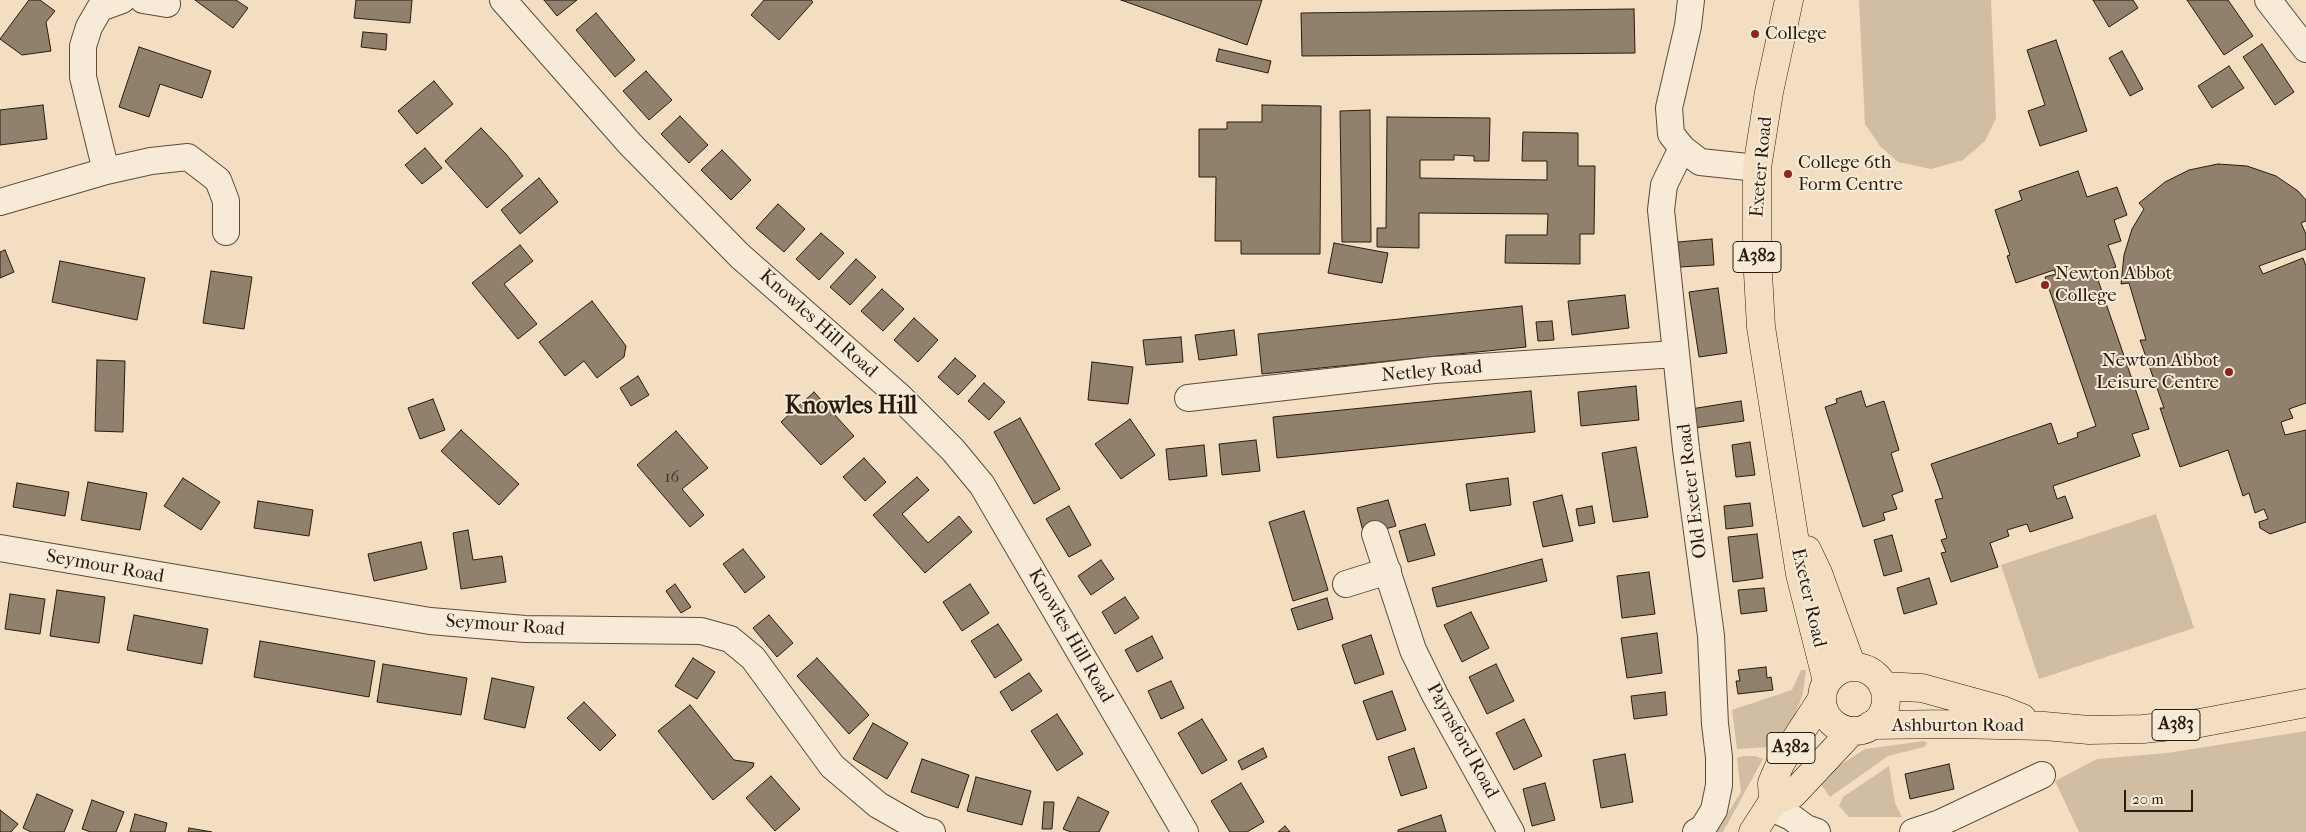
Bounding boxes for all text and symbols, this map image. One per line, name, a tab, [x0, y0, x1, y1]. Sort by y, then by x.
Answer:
place label: College	[1765, 23, 1827, 45]
marker: College	[1749, 28, 1761, 40]
street label: Exeter Road	[1746, 116, 1778, 218]
place label: College 6th Form Centre	[1798, 152, 1903, 196]
marker: College 6th Form Centre	[1782, 168, 1794, 180]
road number: A382	[1733, 242, 1781, 272]
place label: Newton Abbot College	[2055, 263, 2172, 307]
street label: Knowles Hill Road	[754, 265, 882, 383]
marker: Newton Abbot College	[2039, 279, 2051, 291]
place label: Newton Abbot Leisure Centre	[2096, 350, 2219, 394]
street label: Netley Road	[1381, 356, 1483, 388]
marker: Newton Abbot Leisure Centre	[2223, 366, 2235, 378]
district label: Knowles Hill	[785, 393, 917, 421]
street label: Old Exeter Road	[1673, 422, 1713, 560]
house number: 16	[665, 468, 679, 488]
street label: Seymour Road	[44, 545, 166, 589]
street label: Exeter Road	[1786, 546, 1830, 650]
street label: Knowles Hill Road	[1022, 565, 1118, 707]
street label: Seymour Road	[445, 610, 565, 642]
street label: Paynsford Road	[1421, 680, 1503, 802]
road number: A383	[2152, 710, 2200, 740]
street label: Ashburton Road	[1892, 715, 2024, 737]
road number: A382	[1767, 732, 1815, 764]
scale bar	[2126, 780, 2195, 812]
text: 20 m	[2132, 790, 2164, 808]

